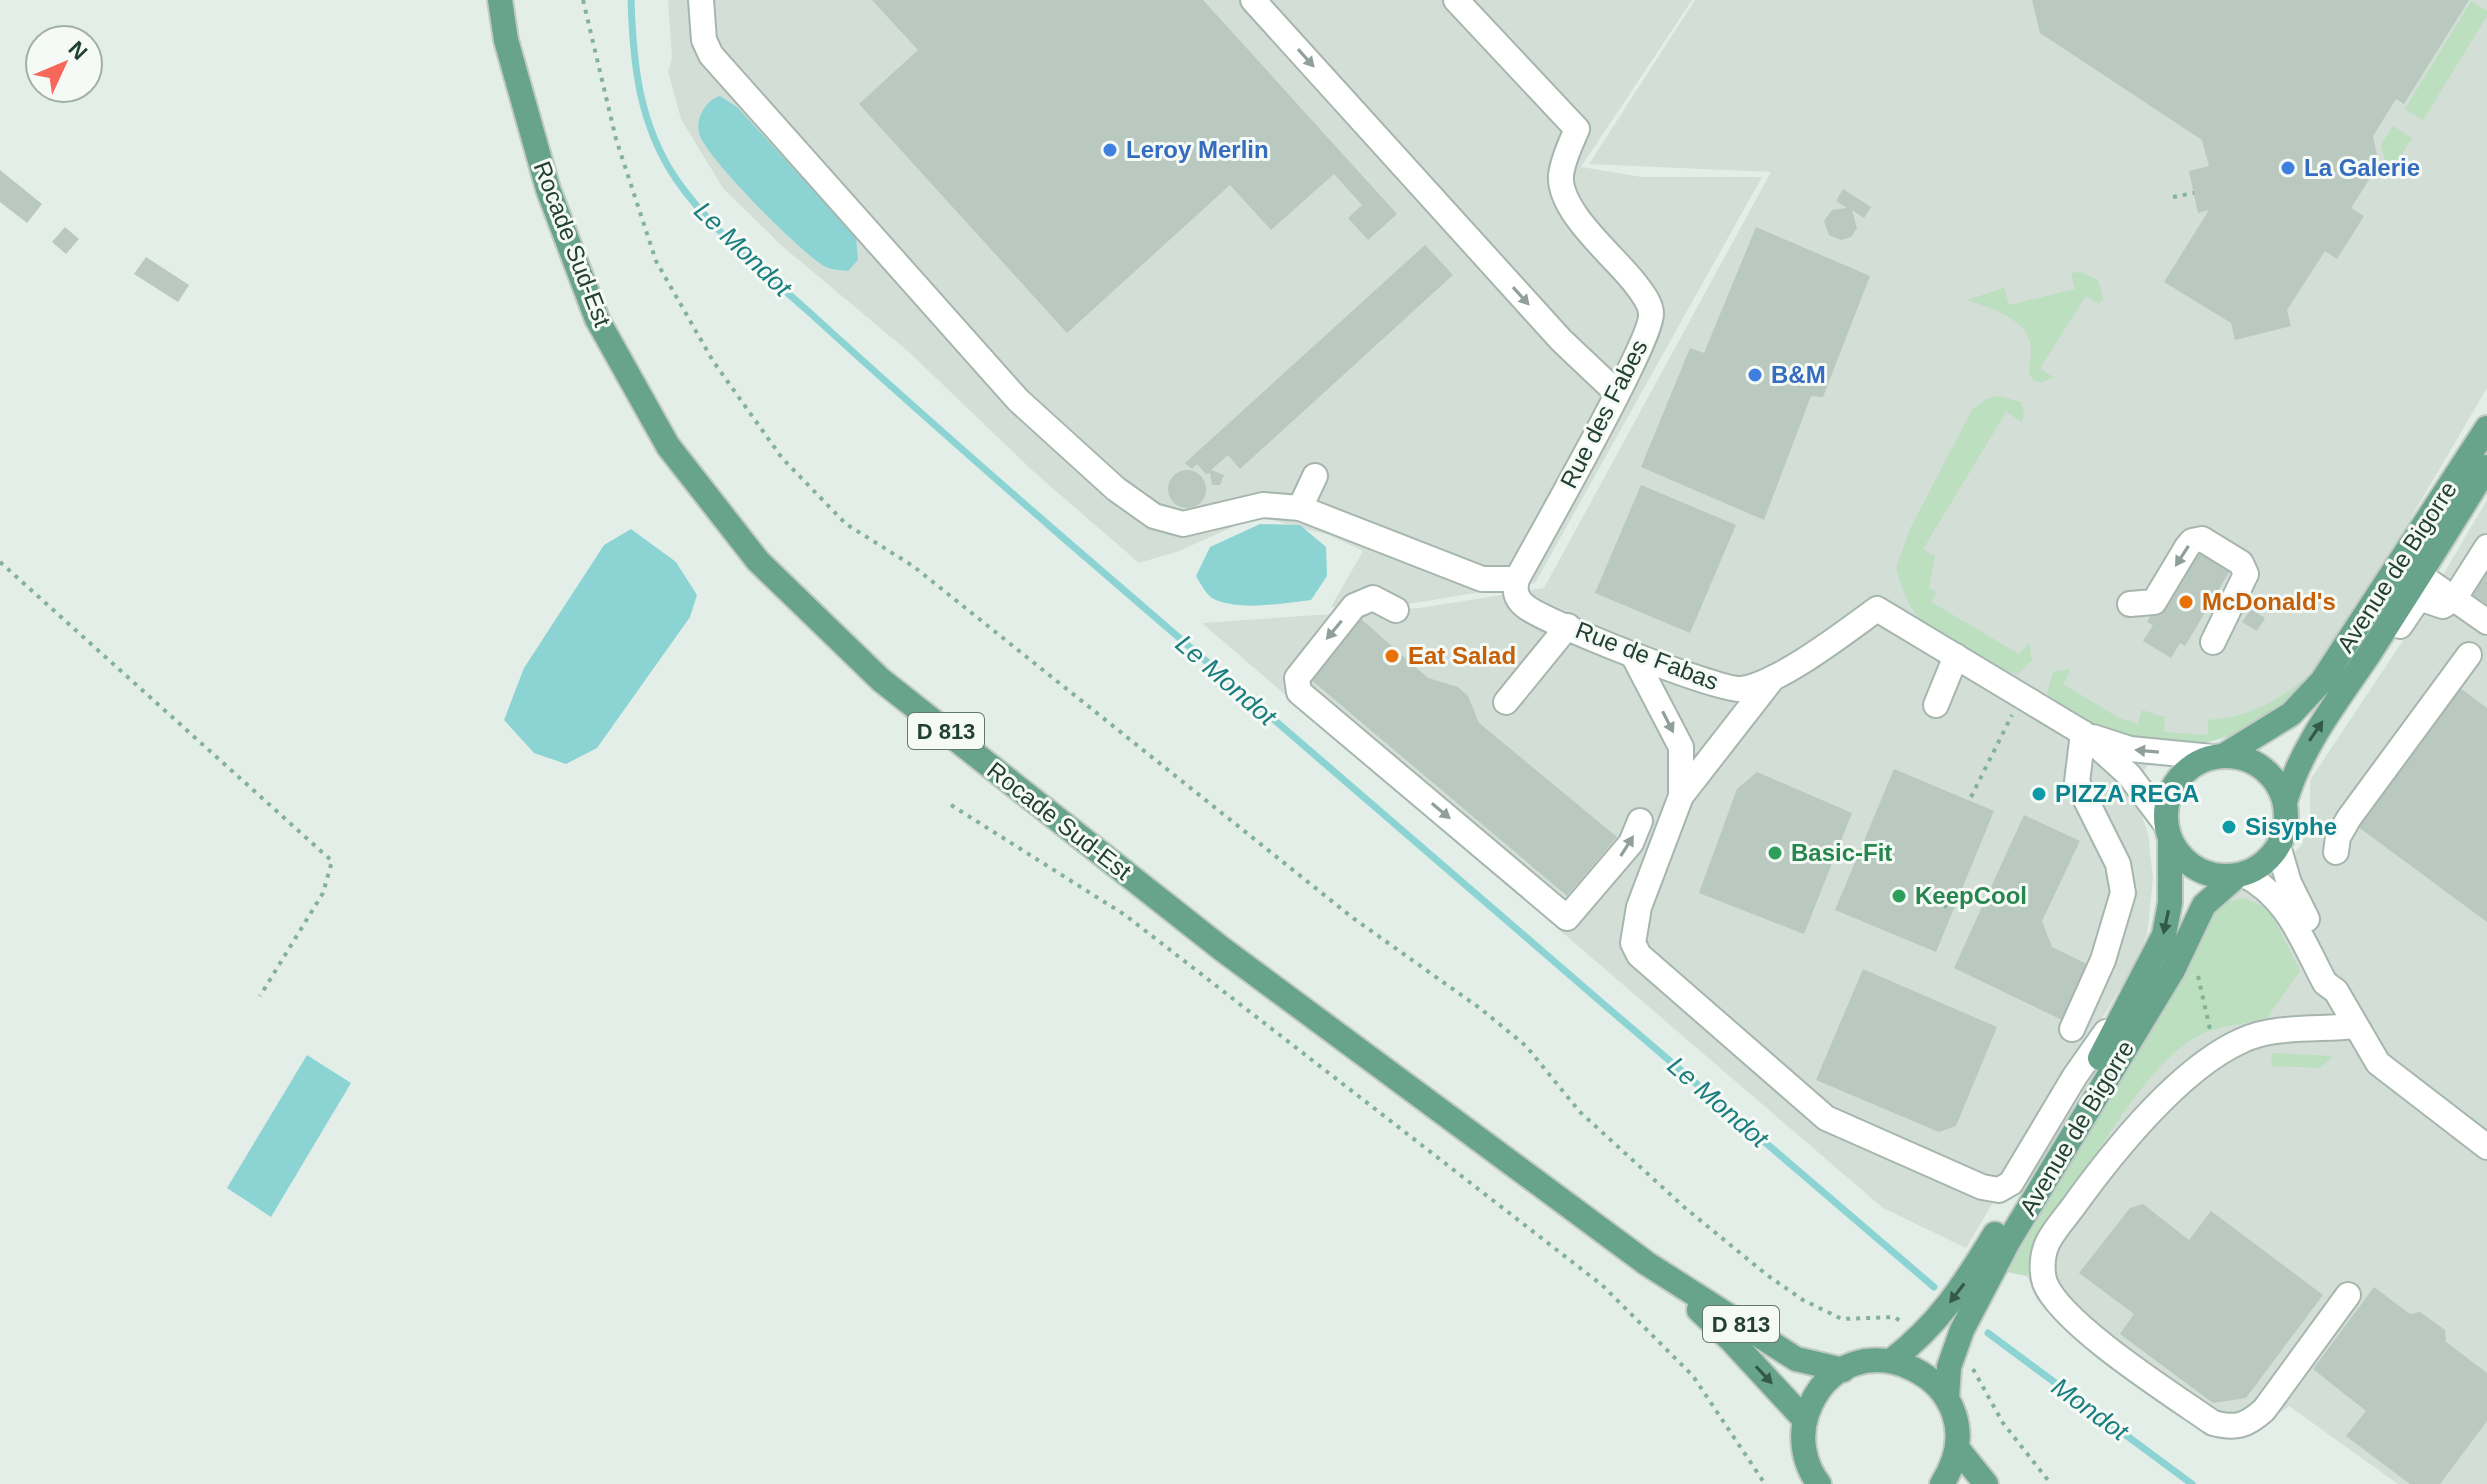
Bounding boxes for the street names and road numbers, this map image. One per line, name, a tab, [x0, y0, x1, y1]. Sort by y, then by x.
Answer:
street label: Rocade Sud-Est	[529, 157, 617, 331]
street label: Rue des Fabes	[1555, 335, 1653, 492]
street label: Avenue de Bigorre	[2331, 476, 2462, 657]
street label: Rue de Fabas	[1572, 616, 1722, 695]
road number: D 813	[908, 713, 984, 749]
street label: Rocade Sud-Est	[982, 756, 1137, 885]
street label: Avenue de Bigorre	[2014, 1036, 2139, 1220]
road number: D 813	[1703, 1306, 1779, 1342]

